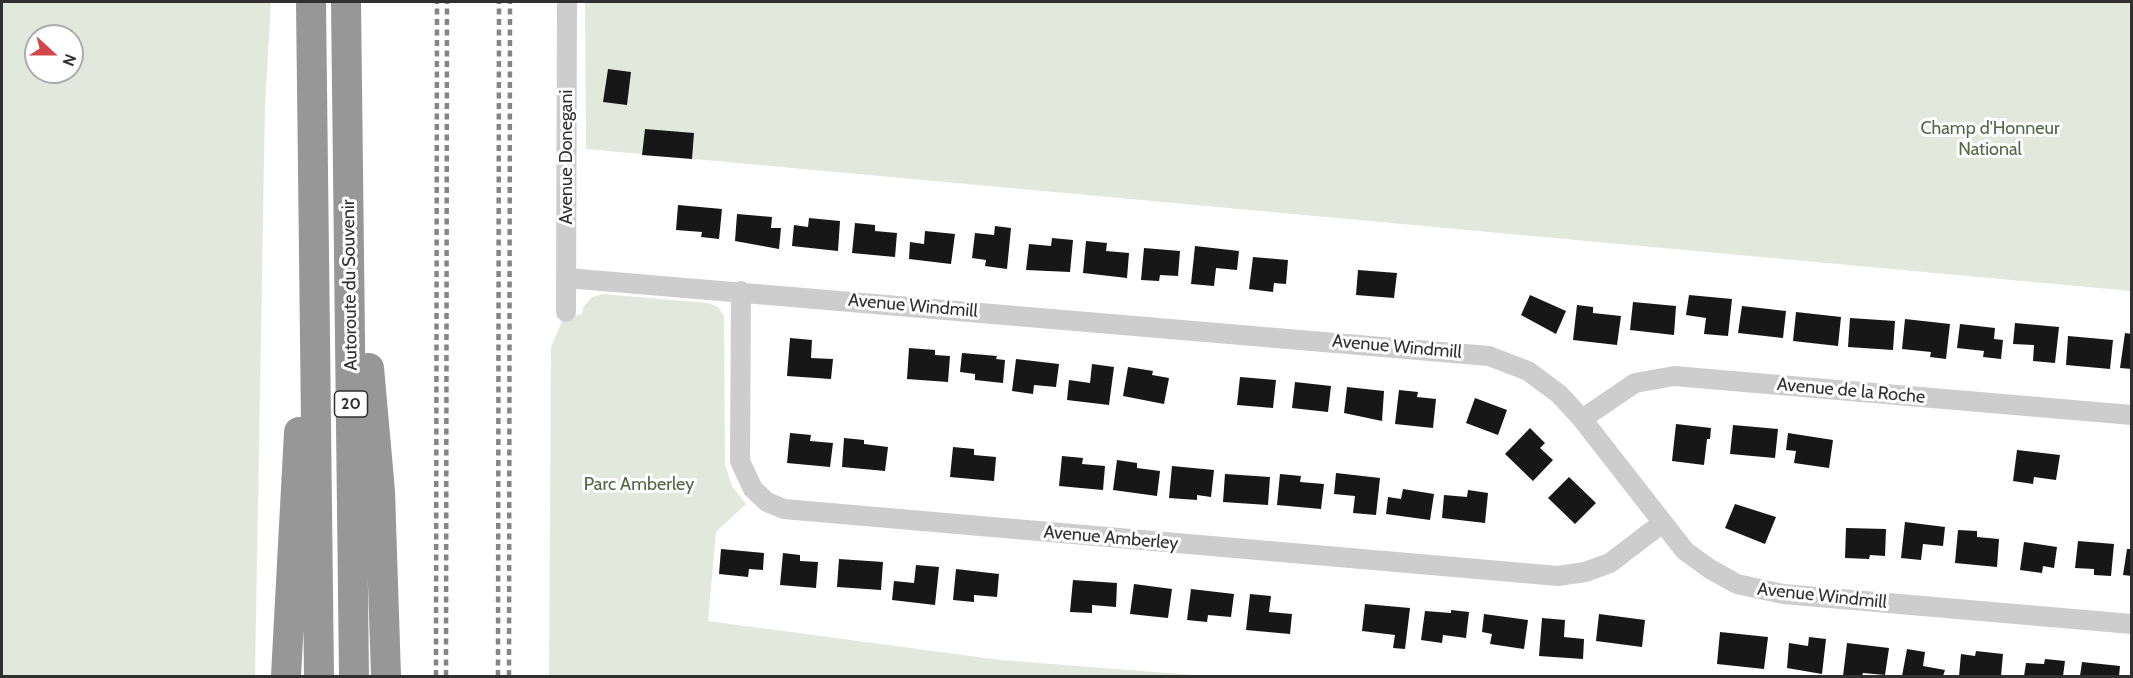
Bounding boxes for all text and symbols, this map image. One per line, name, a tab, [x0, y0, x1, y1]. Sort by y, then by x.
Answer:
north arrow	[24, 24, 84, 84]
text: N	[59, 51, 80, 69]
street label: Avenue Donegani	[556, 90, 578, 224]
park label: Champ d'Honneur National	[1920, 118, 2060, 160]
street label: Autoroute du Souvenir	[338, 199, 362, 371]
street label: Avenue Windmill	[847, 290, 979, 322]
street label: Avenue Windmill	[1331, 331, 1463, 363]
street label: Avenue de la Roche	[1776, 374, 1926, 408]
road number: 20	[334, 391, 368, 417]
park label: Parc Amberley	[584, 474, 694, 496]
street label: Avenue Amberley	[1043, 521, 1179, 555]
street label: Avenue Windmill	[1756, 578, 1888, 614]

